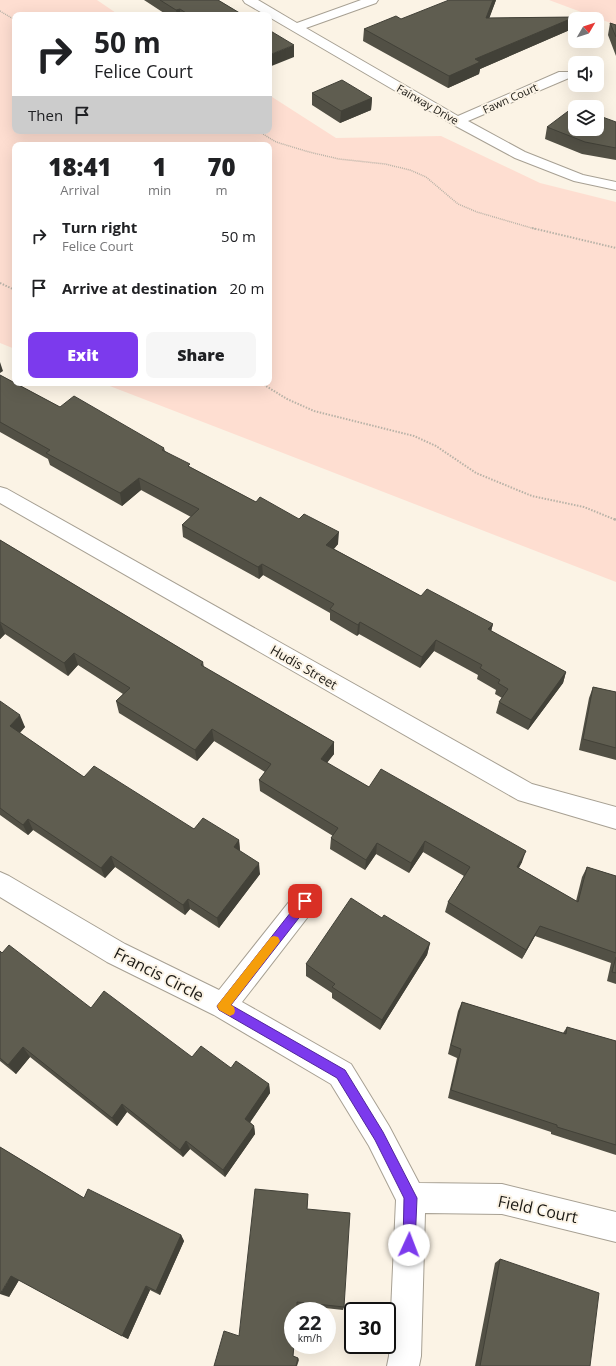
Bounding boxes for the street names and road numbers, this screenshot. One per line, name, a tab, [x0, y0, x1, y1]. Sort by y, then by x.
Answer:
street label: Fawn Court	[480, 79, 540, 117]
street label: Fairway Drive	[394, 80, 462, 128]
street label: Hudis Street	[267, 641, 341, 694]
street label: Francis Circle	[110, 942, 208, 1006]
street label: Field Court	[496, 1190, 580, 1228]

